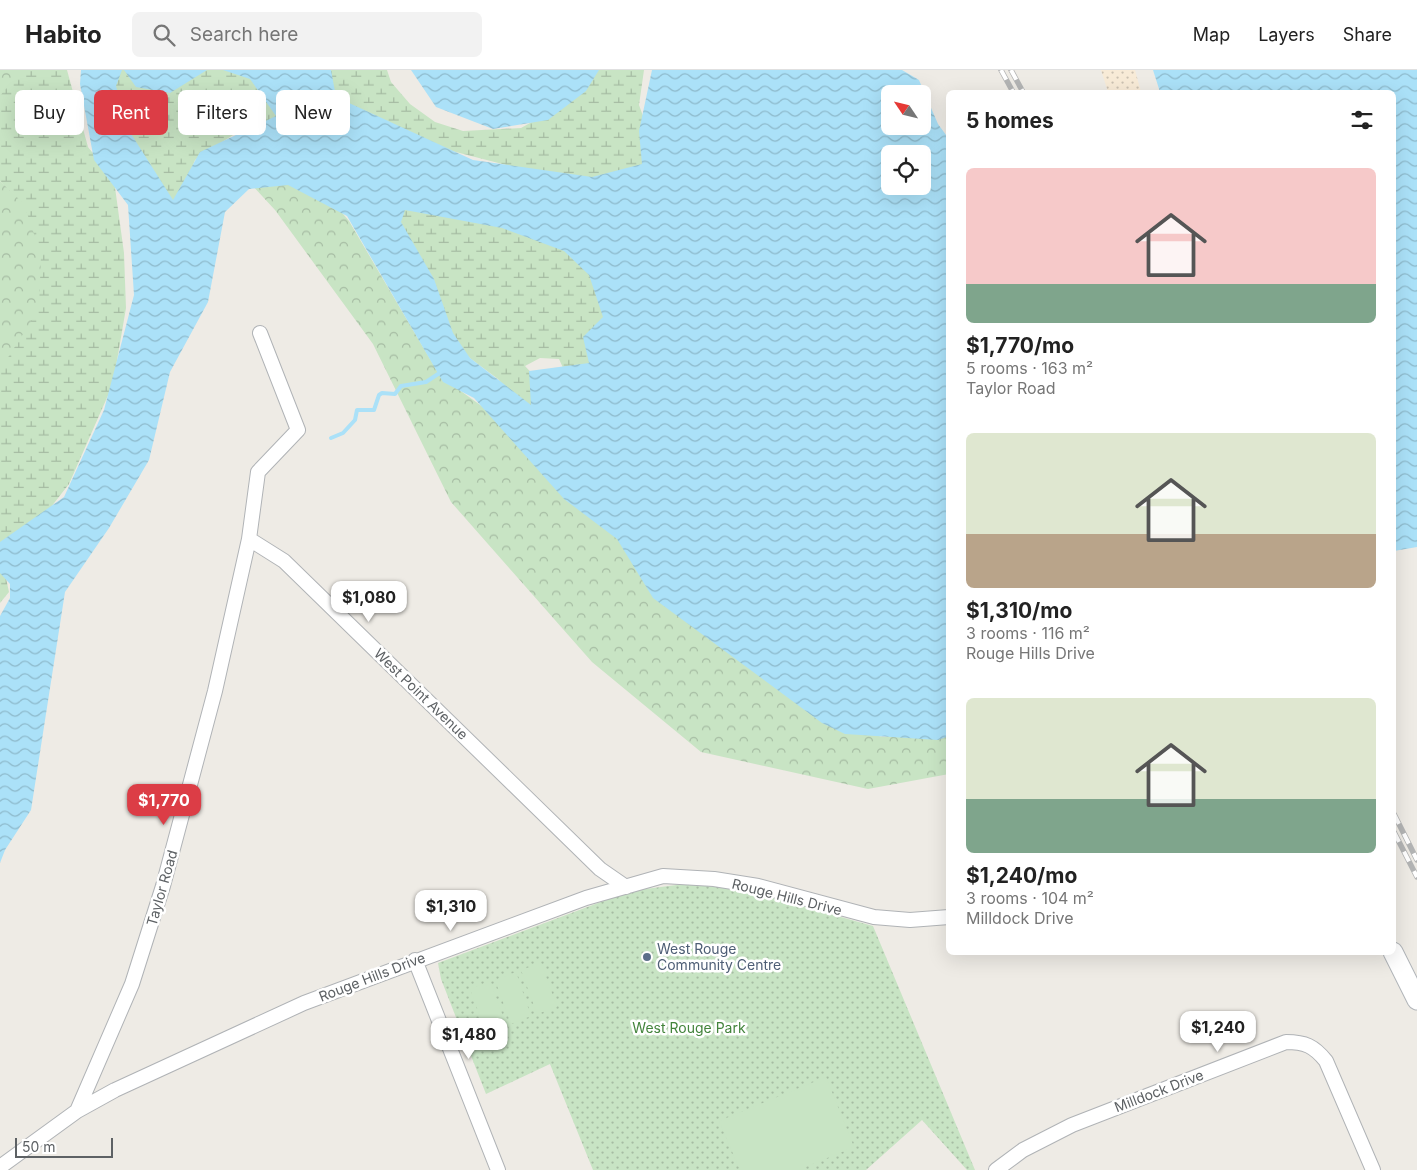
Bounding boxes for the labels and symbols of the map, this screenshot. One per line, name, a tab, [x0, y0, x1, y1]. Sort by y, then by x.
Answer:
north arrow	[881, 85, 931, 135]
pin: $1,080	[328, 580, 410, 623]
street label: West Point Avenue	[371, 645, 472, 743]
pin: $1,770	[123, 784, 205, 826]
street label: Taylor Road	[143, 848, 180, 928]
street label: Rouge Hills Drive	[730, 875, 844, 918]
pin: $1,310	[410, 890, 492, 932]
place label: West Rouge Community Centre	[657, 940, 781, 973]
street label: Rouge Hills Drive	[316, 948, 428, 1005]
marker: West Rouge Community Centre	[641, 951, 653, 963]
pin: $1,240	[1177, 1010, 1259, 1053]
pin: $1,480	[428, 1018, 510, 1060]
park label: West Rouge Park	[632, 1019, 746, 1036]
street label: Milldock Drive	[1112, 1066, 1206, 1115]
scale bar	[15, 1135, 112, 1158]

